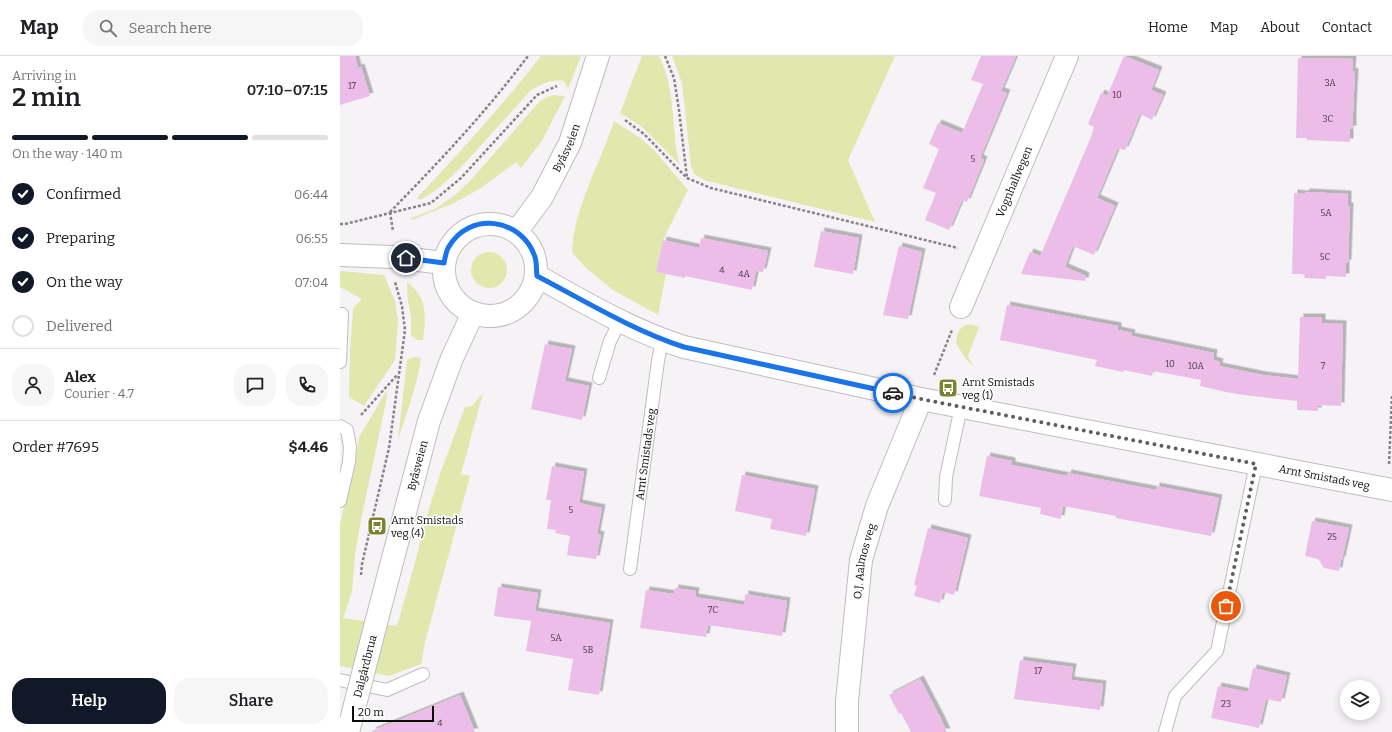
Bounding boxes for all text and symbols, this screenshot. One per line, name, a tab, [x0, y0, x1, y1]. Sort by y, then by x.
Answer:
search box	[83, 10, 363, 46]
text: Map	[20, 16, 59, 39]
icon: search	[97, 17, 119, 39]
text: Search here	[129, 19, 212, 37]
text: Home	[1148, 19, 1188, 36]
text: Map	[1210, 19, 1238, 36]
text: About	[1260, 19, 1300, 36]
text: Contact	[1322, 19, 1372, 36]
text: Arriving in	[12, 68, 77, 83]
house number: 3A	[1324, 78, 1336, 88]
text: 07:10–07:15	[247, 81, 328, 99]
house number: 17	[348, 81, 357, 91]
text: 2 min	[12, 82, 81, 113]
house number: 10	[1112, 90, 1122, 100]
house number: 3C	[1323, 114, 1334, 124]
street label: Byåsveien	[550, 122, 582, 174]
street label: Vognhallvegen	[993, 144, 1035, 219]
text: On the way · 140 m	[12, 146, 123, 161]
house number: 5	[971, 154, 976, 164]
icon: check	[12, 183, 34, 205]
text: Confirmed	[46, 185, 121, 203]
text: 06:44	[294, 187, 328, 202]
house number: 5A	[1320, 208, 1332, 218]
icon: check	[12, 227, 34, 249]
text: Preparing	[46, 229, 115, 247]
text: 06:55	[295, 231, 328, 246]
pin	[389, 241, 423, 275]
icon: home	[395, 247, 417, 269]
house number: 5C	[1320, 252, 1330, 262]
house number: 4	[719, 265, 725, 275]
house number: 4A	[738, 269, 750, 279]
icon: check	[12, 271, 34, 293]
text: On the way	[46, 273, 123, 291]
text: 07:04	[294, 275, 328, 290]
text: Delivered	[46, 317, 113, 335]
house number: 10	[1165, 359, 1175, 369]
house number: 10A	[1188, 361, 1205, 371]
house number: 7	[1321, 361, 1326, 371]
button: person	[12, 364, 54, 406]
button: chat	[234, 364, 276, 406]
button: phone	[286, 364, 328, 406]
text: Alex	[64, 368, 96, 386]
courier	[873, 373, 913, 413]
place label: Arnt Smistads veg (1)	[961, 376, 1034, 402]
bus stop icon: Arnt Smistads veg (1)	[937, 377, 959, 399]
icon: car	[882, 382, 904, 404]
text: Courier · 4.7	[64, 386, 134, 401]
street label: Arnt Smistads veg	[633, 407, 658, 501]
text: Order #7695	[12, 438, 99, 456]
text: $4.46	[289, 438, 328, 456]
street label: Byåsveien	[405, 439, 430, 492]
street label: Arnt Smistads veg	[1278, 462, 1371, 492]
house number: 5	[569, 505, 574, 515]
place label: Arnt Smistads veg (4)	[390, 514, 463, 540]
bus stop icon: Arnt Smistads veg (4)	[366, 515, 388, 537]
street label: O.J. Aalmos veg	[851, 522, 878, 600]
house number: 25	[1327, 532, 1337, 542]
pin	[1209, 589, 1243, 623]
icon: bag	[1215, 595, 1237, 617]
house number: 7C	[708, 605, 718, 615]
street label: Dalgårdbrua	[351, 633, 379, 699]
house number: 5A	[550, 633, 562, 643]
house number: 5B	[583, 645, 593, 655]
house number: 17	[1034, 666, 1043, 676]
button: Help	[12, 678, 166, 724]
button: Share	[174, 678, 328, 724]
map controls	[1340, 680, 1380, 720]
button: layers	[1340, 680, 1380, 720]
house number: 23	[1221, 699, 1231, 709]
scale bar	[352, 704, 434, 723]
text: 20 m	[358, 706, 384, 719]
house number: 4	[437, 718, 443, 728]

